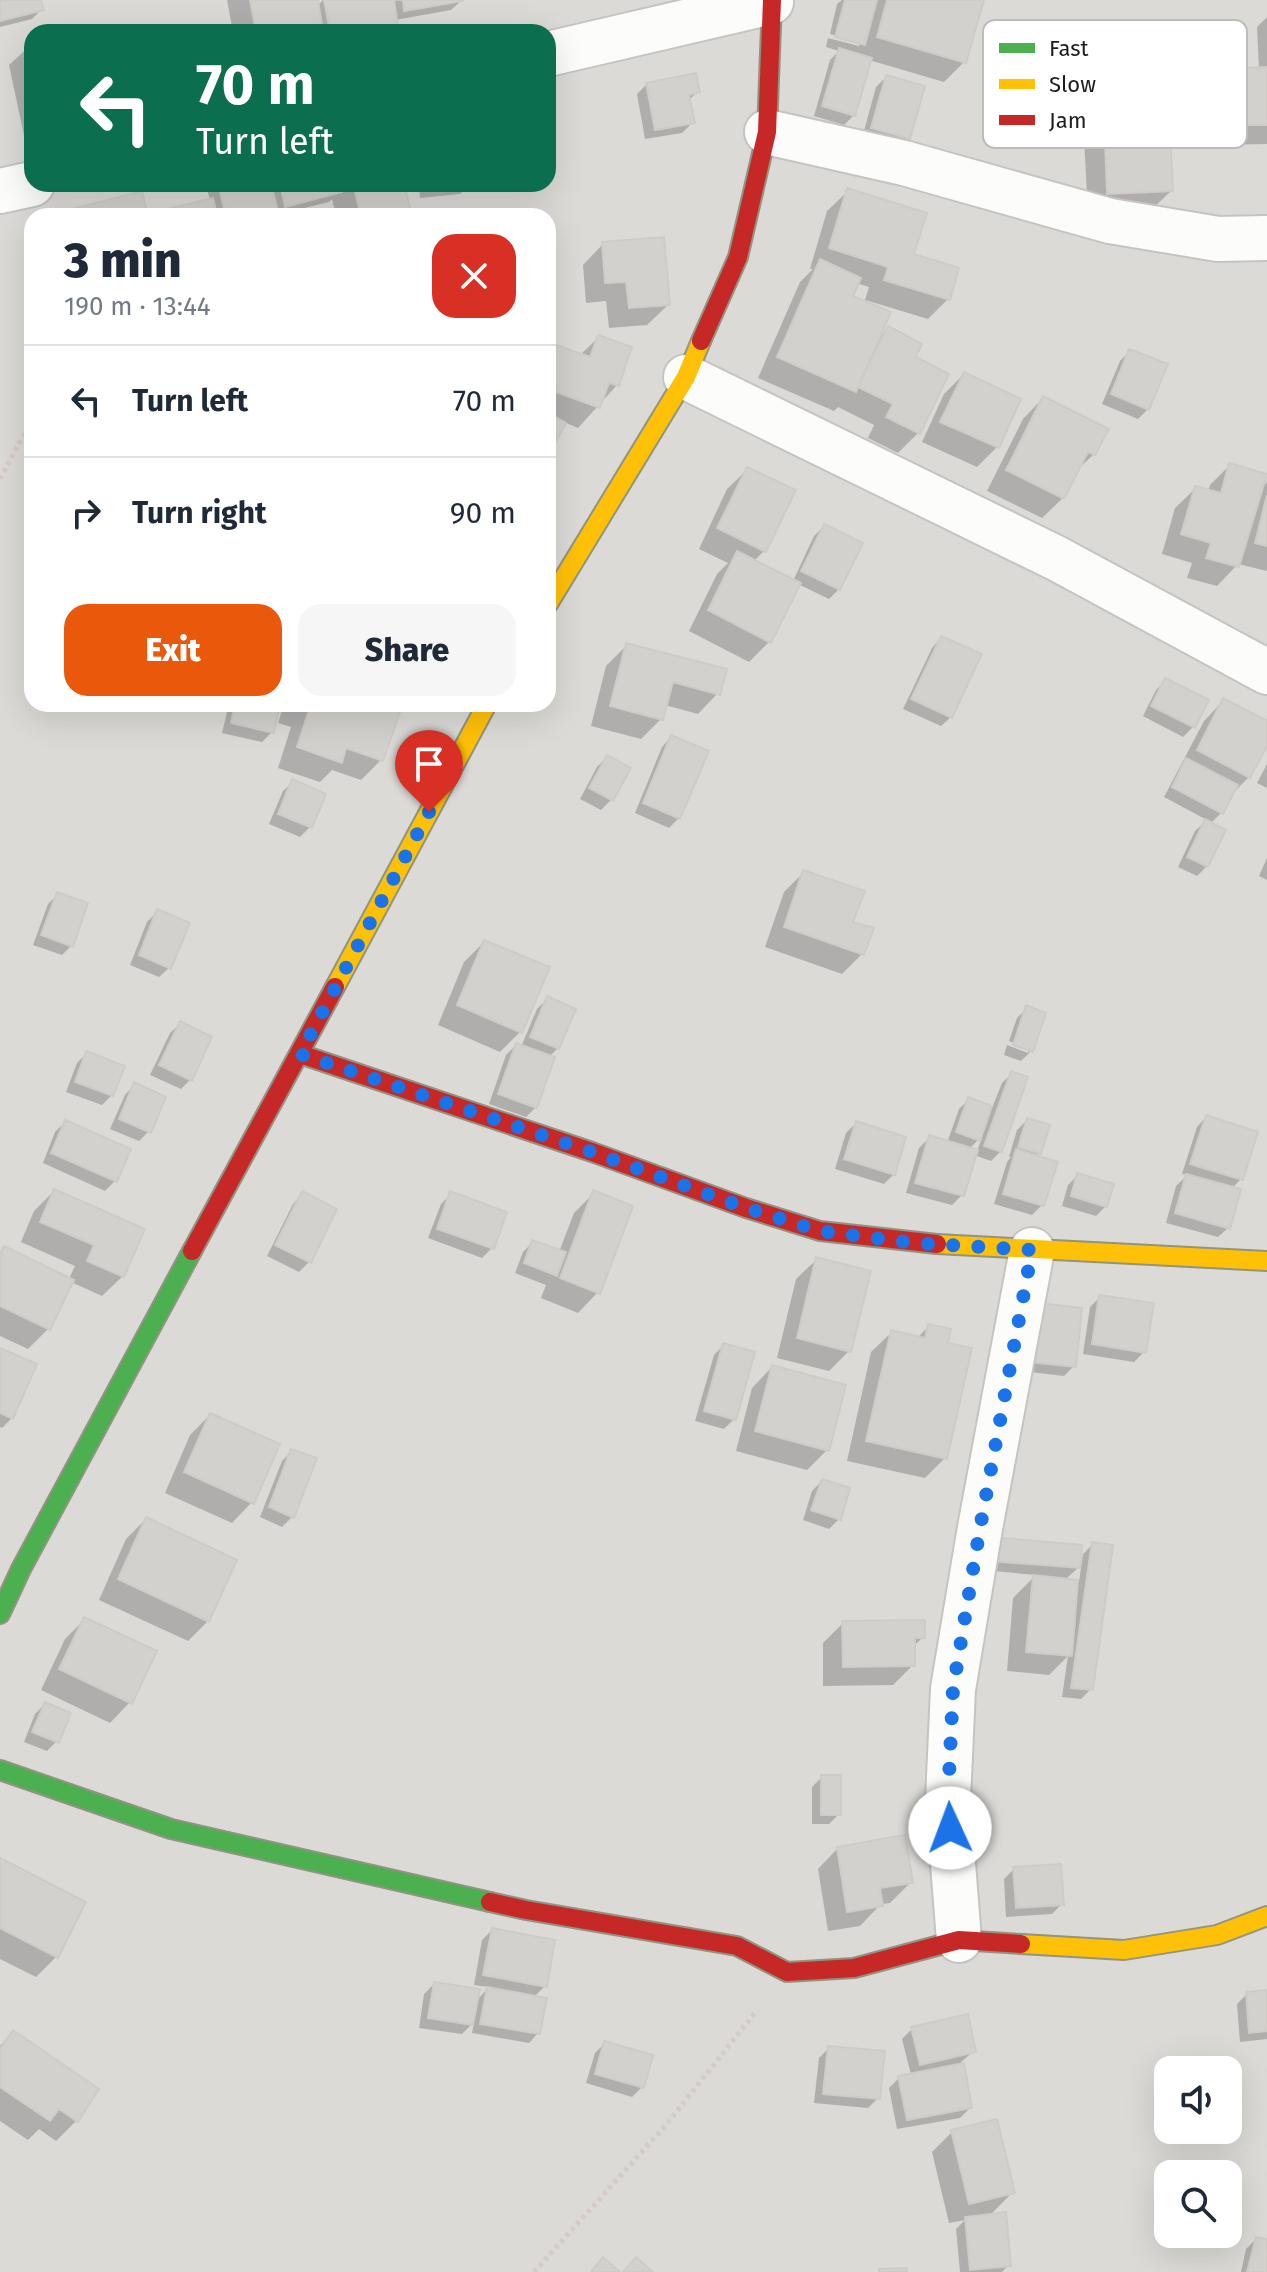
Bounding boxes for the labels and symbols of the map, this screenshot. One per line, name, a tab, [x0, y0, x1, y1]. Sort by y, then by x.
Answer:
legend	[983, 20, 1247, 148]
text: Fast	[1049, 35, 1089, 62]
text: Slow	[1049, 71, 1096, 98]
text: Jam	[1049, 107, 1087, 134]
pin	[395, 730, 463, 812]
position arrow	[908, 1786, 992, 1870]

